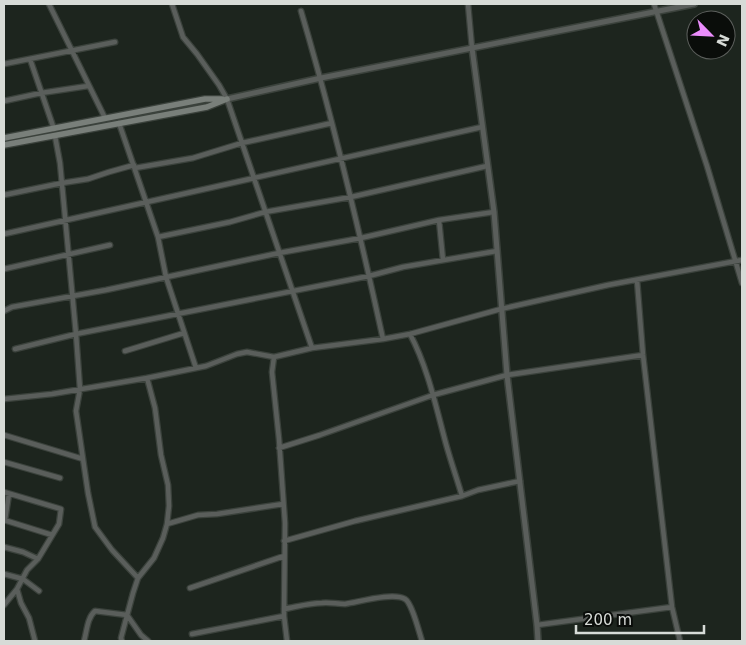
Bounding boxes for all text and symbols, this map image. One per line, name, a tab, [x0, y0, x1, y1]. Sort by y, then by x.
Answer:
north arrow	[686, 10, 736, 60]
text: N	[713, 32, 733, 49]
scale bar	[576, 602, 704, 634]
text: 200 m	[584, 611, 632, 629]

